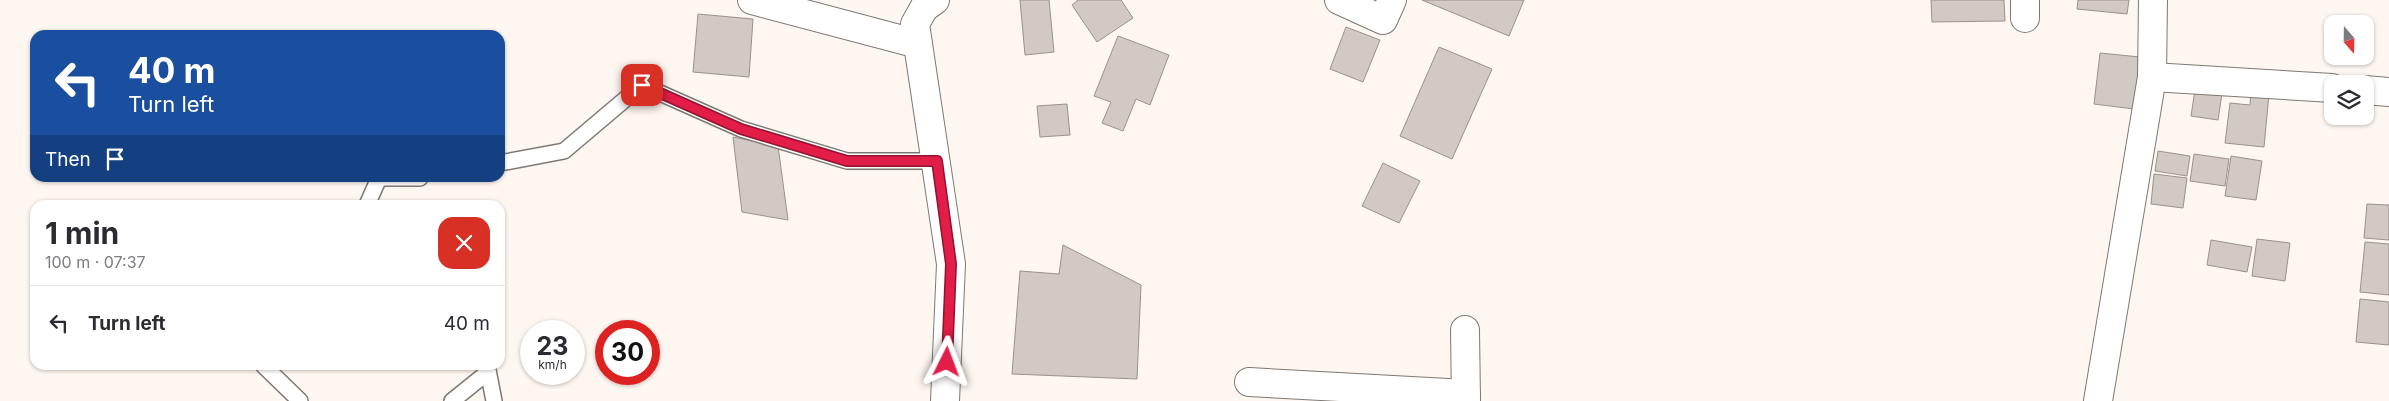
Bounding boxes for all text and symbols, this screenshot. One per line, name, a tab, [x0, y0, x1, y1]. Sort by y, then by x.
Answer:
north arrow	[2324, 15, 2374, 65]
map controls	[2324, 15, 2374, 125]
text: 40 m	[128, 49, 216, 91]
icon: left	[45, 50, 110, 115]
pin	[621, 64, 663, 106]
icon: arrive	[628, 71, 656, 99]
button: layers	[2324, 75, 2374, 125]
text: Turn left	[128, 91, 214, 117]
icon: arrive	[101, 145, 129, 173]
text: Then	[45, 148, 91, 171]
text: 1 min	[45, 215, 119, 251]
button: close	[438, 217, 490, 269]
text: 100 m · 07:37	[45, 252, 146, 272]
icon: left	[45, 309, 73, 337]
text: Turn left	[88, 312, 166, 335]
text: 40 m	[444, 312, 490, 335]
speed limit sign: 30	[595, 320, 660, 385]
text: 23	[537, 331, 568, 361]
position arrow	[920, 335, 972, 387]
text: km/h	[538, 357, 567, 372]

